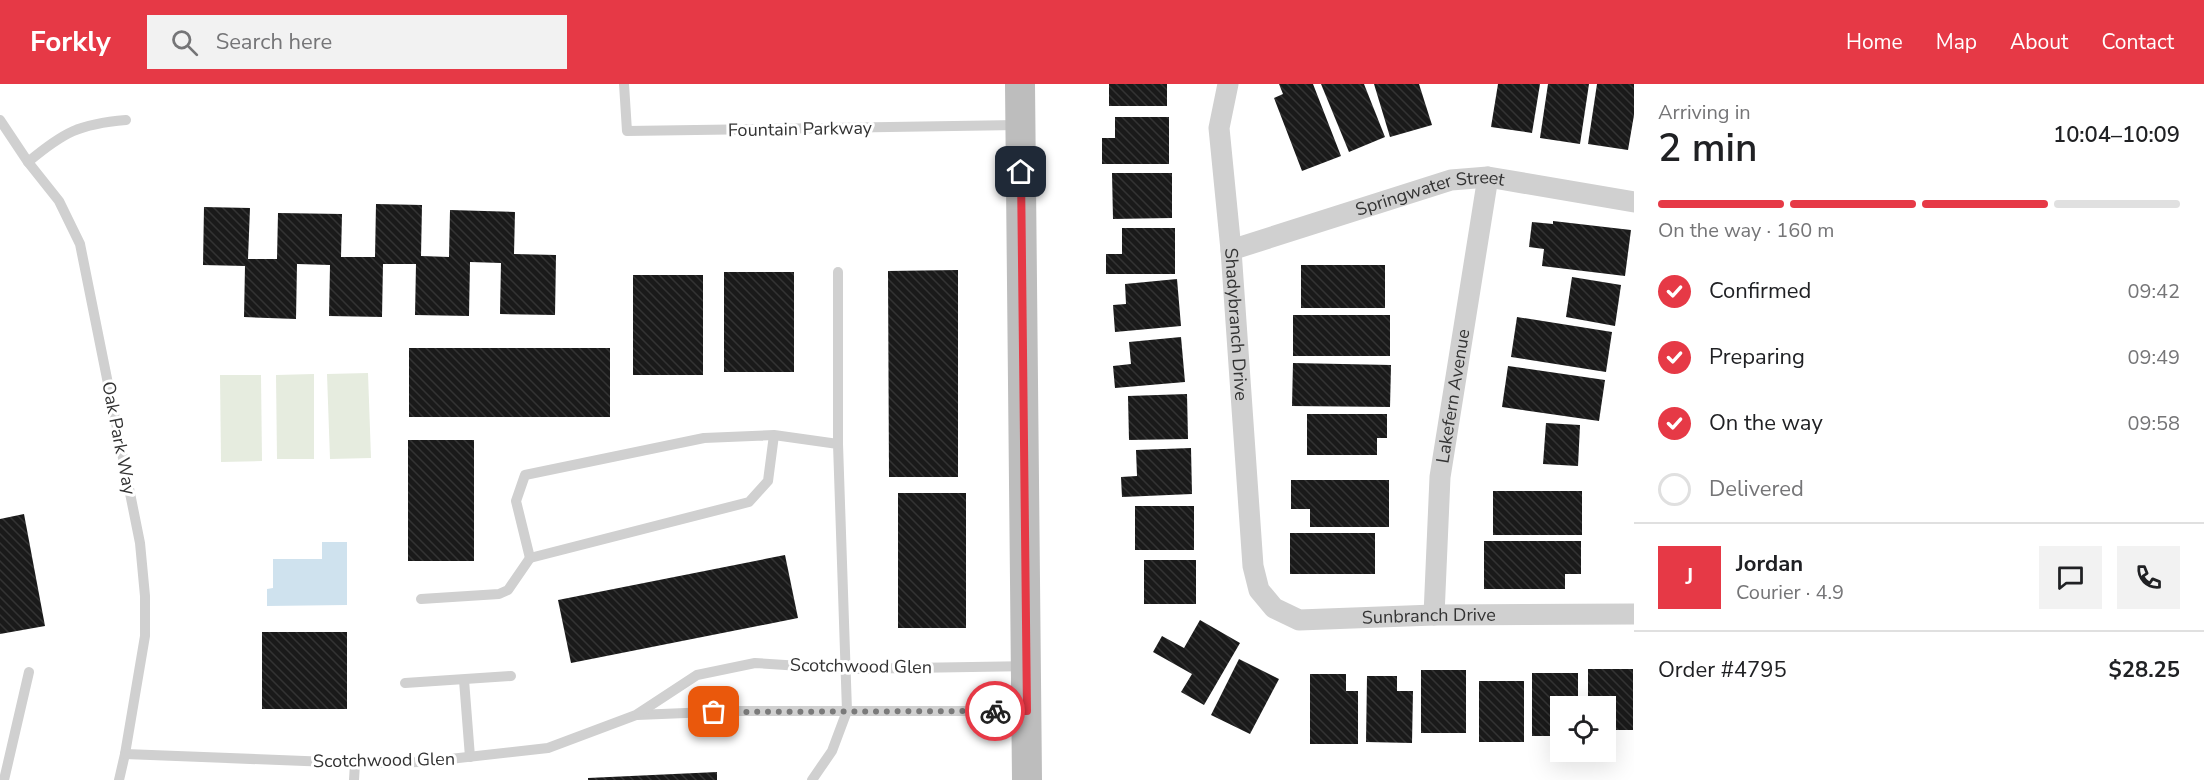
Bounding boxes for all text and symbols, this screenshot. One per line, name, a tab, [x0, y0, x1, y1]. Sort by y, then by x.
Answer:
search box	[147, 15, 567, 69]
text: Forkly	[30, 23, 111, 61]
icon: search	[168, 26, 201, 59]
text: Search here	[216, 27, 332, 57]
text: Home	[1846, 28, 1903, 56]
text: Map	[1936, 28, 1977, 56]
text: About	[2010, 28, 2068, 56]
text: Contact	[2101, 28, 2174, 56]
text: Arriving in	[1658, 99, 1751, 126]
street label: Fountain Parkway	[728, 116, 873, 142]
text: 10:04–10:09	[2053, 120, 2180, 150]
text: 2 min	[1658, 122, 1757, 175]
pin	[995, 146, 1046, 197]
icon: home	[1004, 155, 1037, 188]
street label: Springwater Street	[1352, 165, 1507, 222]
text: On the way · 160 m	[1658, 217, 1834, 244]
street label: Shadybranch Drive	[1219, 247, 1253, 402]
icon: check	[1658, 275, 1691, 308]
text: Confirmed	[1709, 276, 1811, 306]
text: 09:42	[2127, 278, 2180, 305]
street label: Lakefern Avenue	[1430, 327, 1475, 465]
icon: check	[1658, 341, 1691, 374]
text: Preparing	[1709, 342, 1805, 372]
text: 09:49	[2127, 344, 2180, 371]
street label: Oak Park Way	[96, 379, 142, 497]
icon: check	[1658, 407, 1691, 440]
text: On the way	[1709, 408, 1823, 438]
text: 09:58	[2127, 410, 2180, 437]
text: Delivered	[1709, 474, 1804, 504]
button: chat	[2039, 546, 2102, 609]
button: phone	[2117, 546, 2180, 609]
text: Jordan	[1736, 549, 1803, 579]
text: J	[1686, 562, 1693, 592]
text: Courier · 4.9	[1736, 579, 1844, 606]
street label: Sunbranch Drive	[1361, 603, 1496, 630]
street label: Scotchwood Glen	[790, 653, 932, 679]
text: Order #4795	[1658, 655, 1787, 685]
text: $28.25	[2109, 655, 2180, 685]
courier	[965, 681, 1025, 741]
pin	[688, 686, 739, 737]
icon: bag	[697, 695, 730, 728]
icon: bike	[979, 695, 1012, 728]
map controls	[1550, 696, 1616, 762]
button: locate	[1550, 696, 1616, 762]
street label: Scotchwood Glen	[313, 747, 455, 773]

